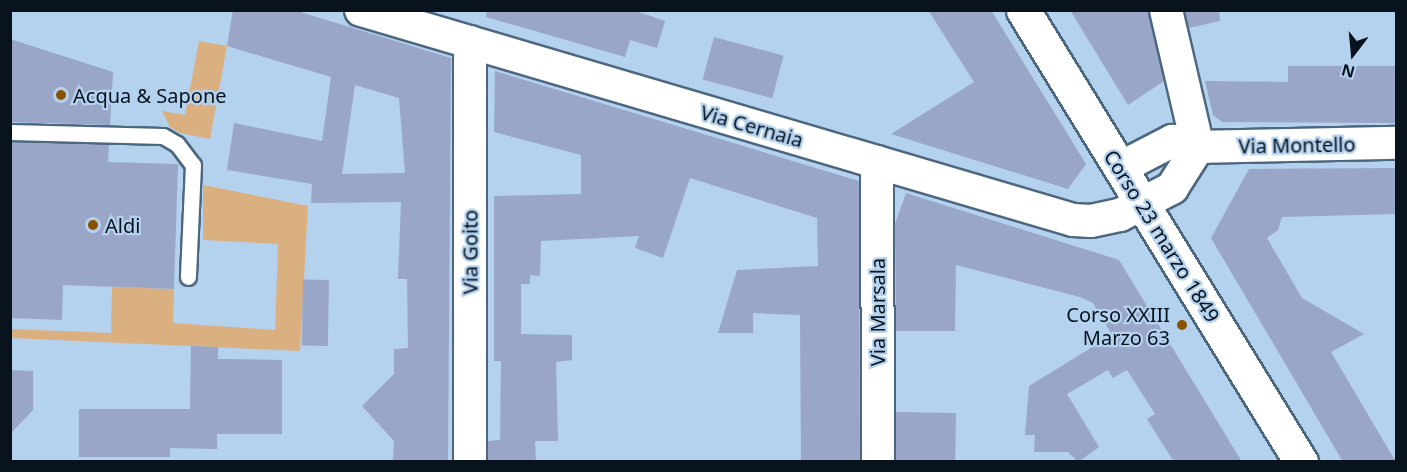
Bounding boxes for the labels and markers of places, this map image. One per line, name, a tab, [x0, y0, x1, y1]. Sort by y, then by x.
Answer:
place label: Acqua & Sapone	[73, 83, 227, 107]
marker: Acqua & Sapone	[54, 88, 68, 102]
place label: Aldi	[105, 213, 140, 237]
marker: Aldi	[86, 218, 100, 232]
place label: Corso XXIII Marzo 63	[1066, 302, 1170, 349]
marker: Corso XXIII Marzo 63	[1175, 318, 1189, 332]

